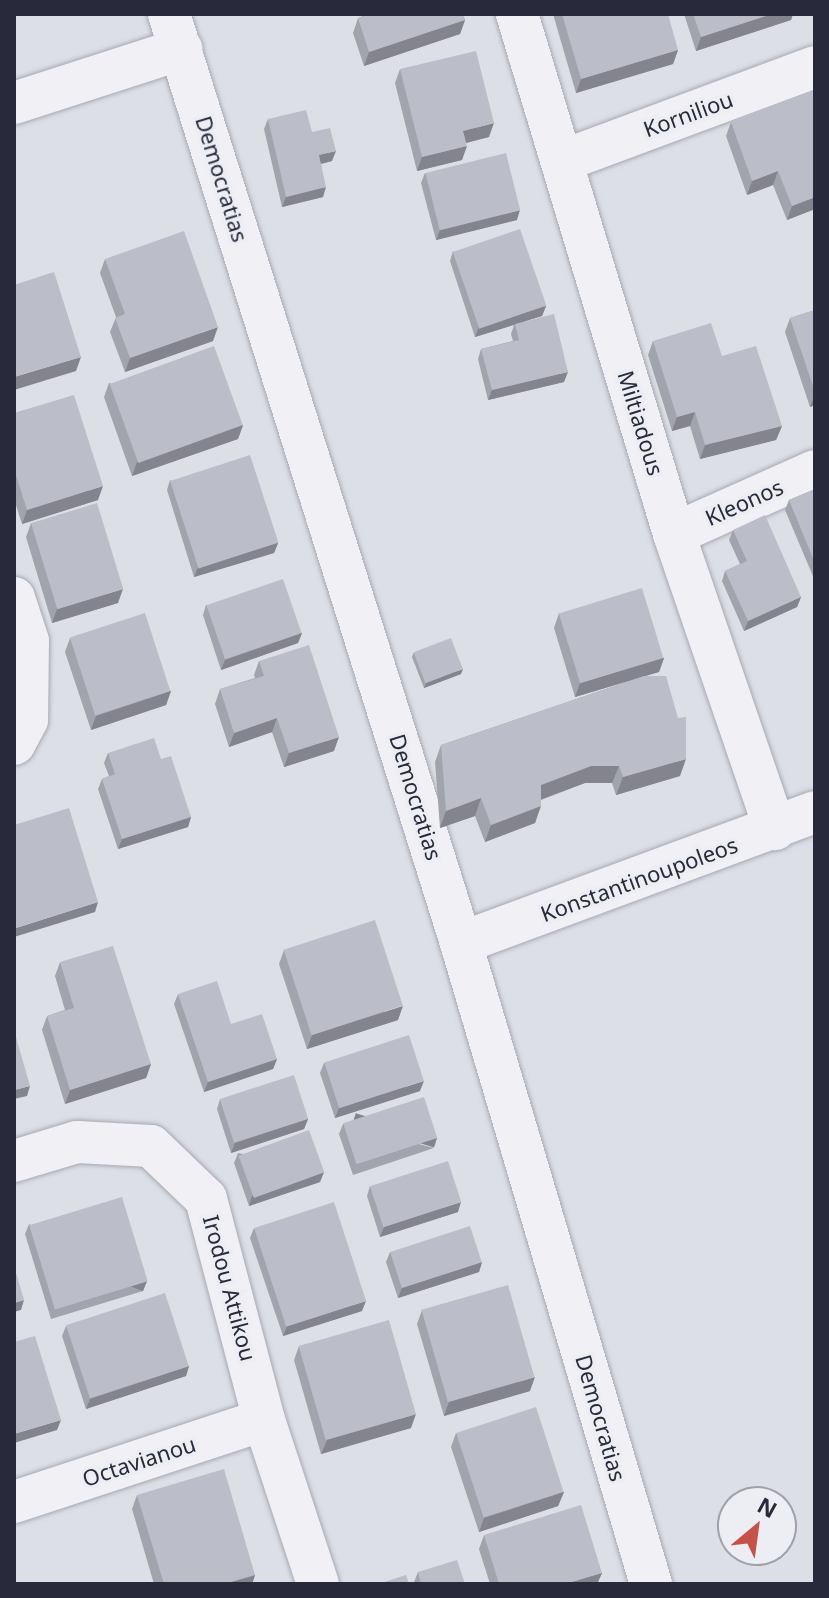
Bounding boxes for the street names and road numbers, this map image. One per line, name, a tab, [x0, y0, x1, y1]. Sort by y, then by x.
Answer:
street label: Korniliou	[640, 86, 736, 142]
street label: Democratias	[190, 113, 254, 245]
street label: Miltiadous	[613, 367, 669, 479]
street label: Kleonos	[701, 473, 787, 531]
street label: Democratias	[384, 731, 448, 863]
street label: Konstantinoupoleos	[537, 831, 741, 927]
street label: Irodou Attikou	[198, 1212, 262, 1364]
street label: Democratias	[570, 1352, 632, 1484]
street label: Octavianou	[79, 1430, 199, 1492]

